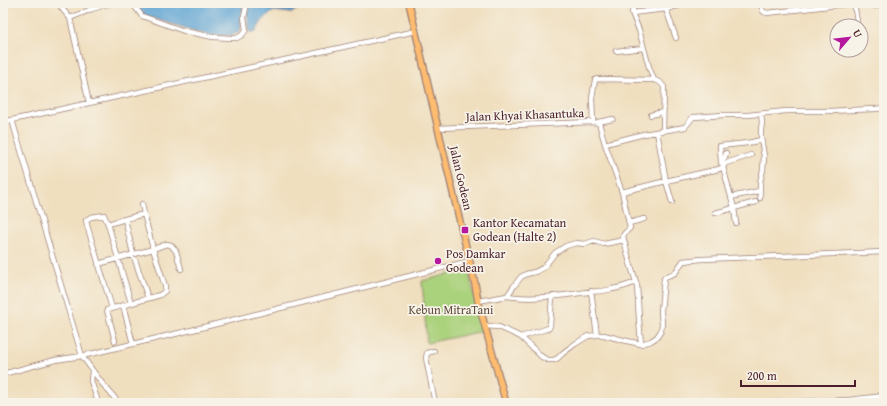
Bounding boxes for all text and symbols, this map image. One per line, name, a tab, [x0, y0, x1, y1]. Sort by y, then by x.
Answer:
north arrow	[829, 18, 869, 58]
text: U	[849, 26, 867, 41]
street label: Jalan Khyai Khasantuka	[464, 104, 585, 125]
street label: Jalan Godean	[445, 142, 477, 212]
place label: Kantor Kecamatan Godean (Halte 2)	[473, 214, 567, 245]
marker: Kantor Kecamatan Godean (Halte 2)	[460, 225, 470, 235]
place label: Pos Damkar Godean	[446, 245, 506, 276]
marker: Pos Damkar Godean	[433, 256, 443, 266]
park label: Kebun MitraTani	[409, 301, 494, 318]
scale bar	[741, 362, 855, 388]
text: 200 m	[747, 367, 777, 384]

